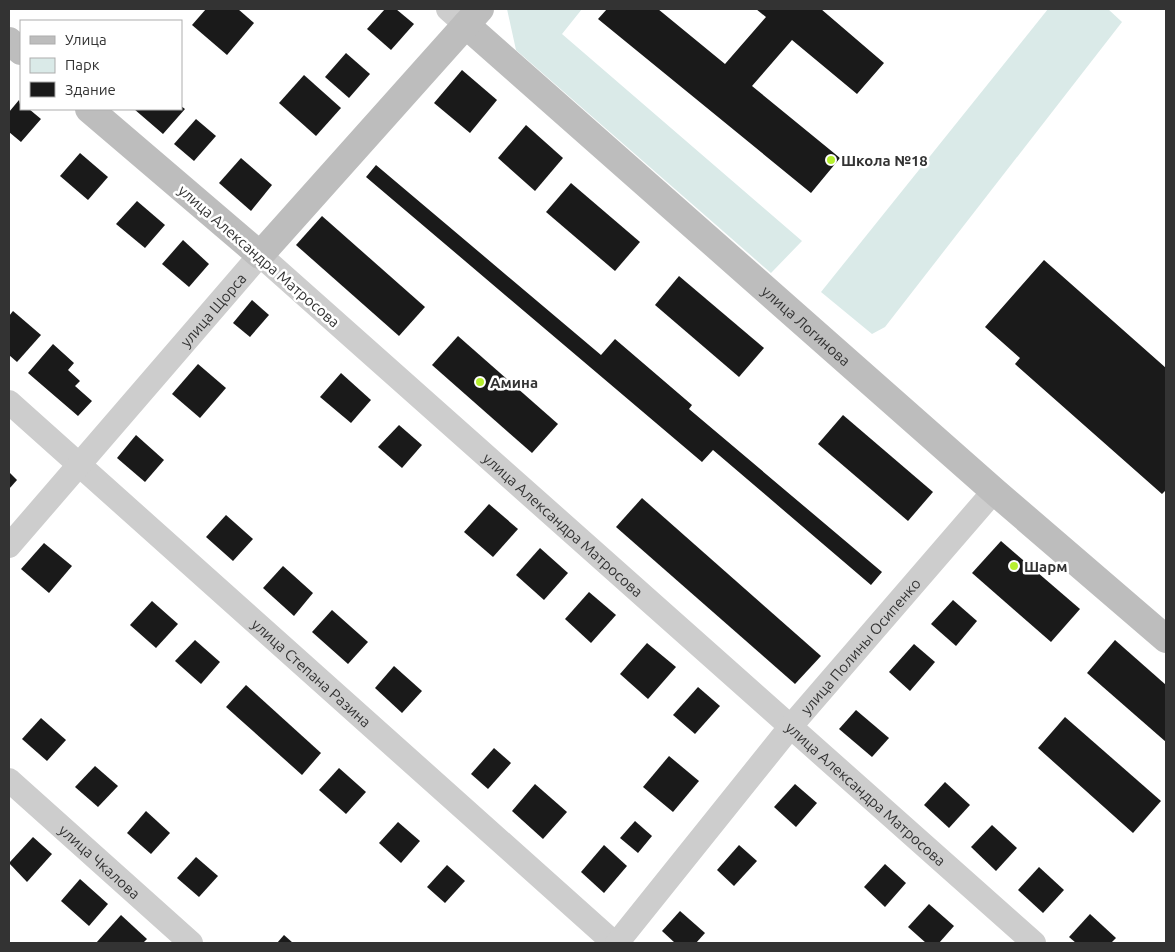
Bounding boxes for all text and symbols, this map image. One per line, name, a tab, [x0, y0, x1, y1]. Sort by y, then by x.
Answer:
legend	[20, 20, 182, 110]
text: Улица	[65, 31, 107, 48]
text: Парк	[65, 56, 100, 73]
text: Здание	[65, 81, 116, 98]
place label: Школа №18	[841, 152, 928, 169]
marker: Школа №18	[825, 154, 837, 166]
street label: улица Александра Матросова	[175, 181, 343, 331]
street label: улица Щорса	[176, 270, 249, 350]
street label: улица Логинова	[759, 282, 854, 369]
place label: Амина	[490, 374, 538, 391]
marker: Амина	[474, 376, 486, 388]
street label: улица Александра Матросова	[480, 449, 647, 600]
place label: Шарм	[1024, 558, 1068, 575]
marker: Шарм	[1008, 560, 1020, 572]
street label: улица Полины Осипенко	[797, 574, 924, 717]
street label: улица Степана Разина	[249, 615, 375, 730]
street label: улица Александра Матросова	[782, 718, 949, 869]
street label: улица Чкалова	[56, 821, 144, 902]

